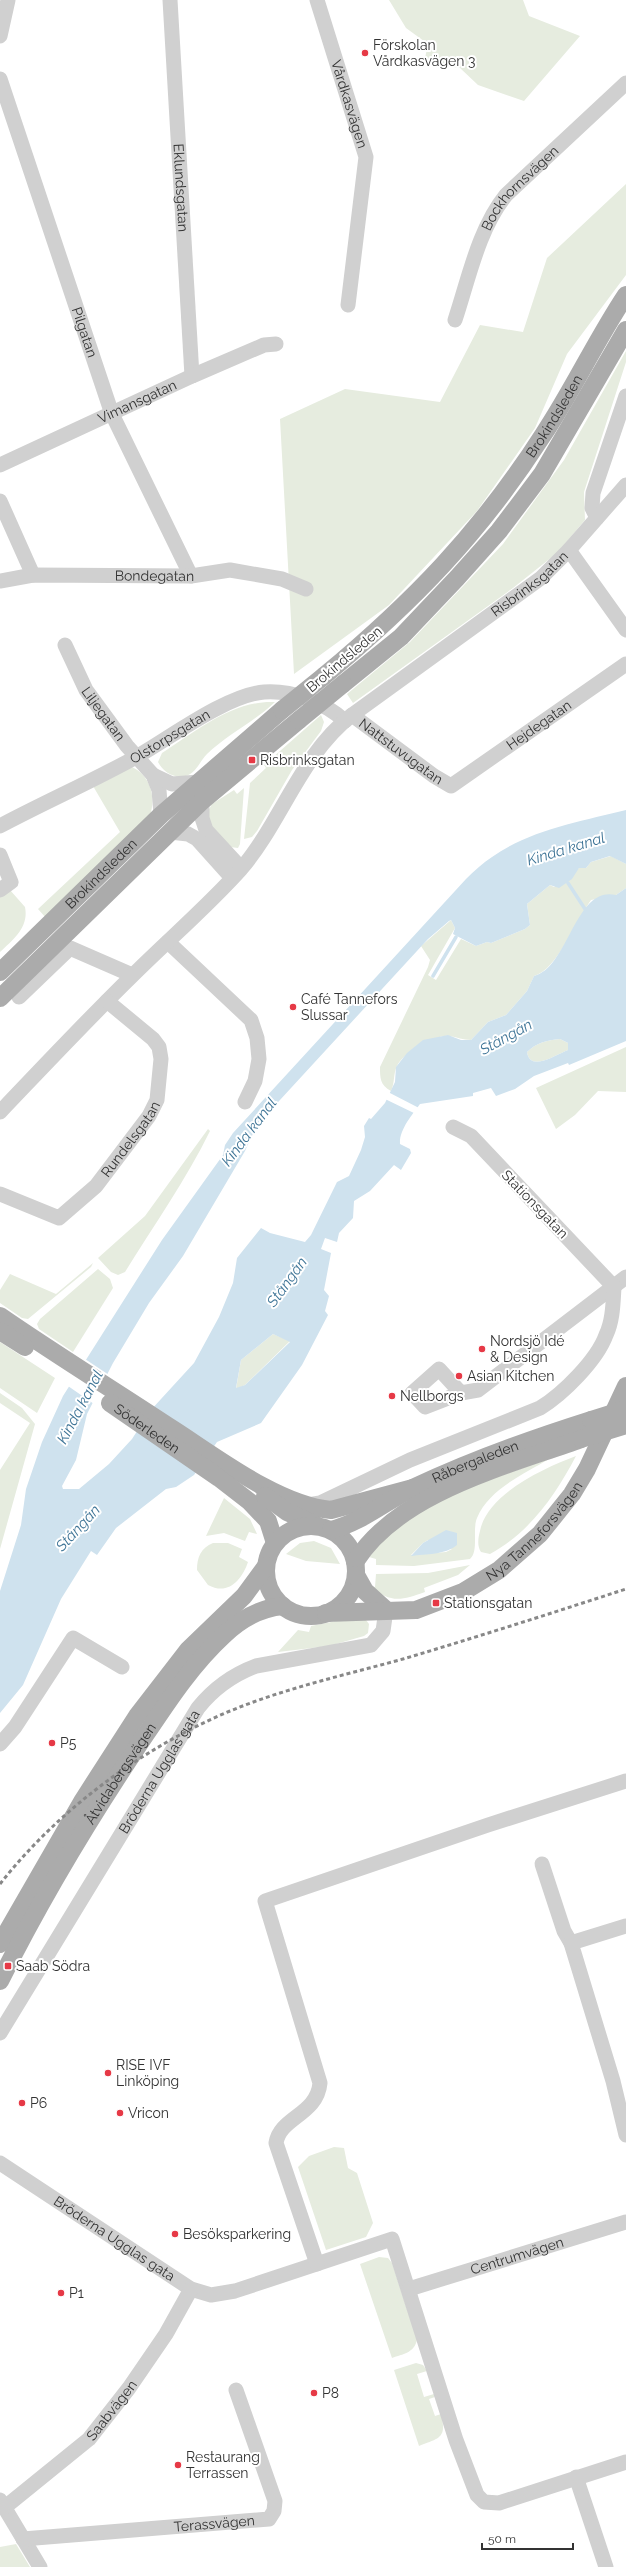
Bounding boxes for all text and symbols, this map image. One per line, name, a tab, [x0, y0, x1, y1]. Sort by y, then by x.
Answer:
place label: Förskolan Vårdkasvägen 3	[373, 37, 475, 69]
marker: Förskolan Vårdkasvägen 3	[360, 48, 370, 58]
street label: Vårdkasvägen	[328, 58, 371, 150]
street label: Bockhornsvägen	[478, 142, 562, 233]
street label: Eklundsgatan	[170, 143, 192, 232]
street label: Pilgatan	[69, 305, 101, 360]
street label: Brokindsleden	[523, 372, 585, 460]
street label: Vimansgatan	[95, 376, 179, 427]
street label: Risbrinksgatan	[488, 548, 571, 620]
street label: Bondegatan	[115, 568, 194, 584]
street label: Brokindsleden	[303, 623, 385, 695]
street label: Liljegatan	[78, 683, 128, 744]
street label: Hejdegatan	[503, 697, 574, 753]
street label: Olstorpsgatan	[127, 706, 213, 767]
street label: Nattstuvugatan	[356, 715, 446, 787]
place label: Risbrinksgatan	[260, 752, 355, 768]
marker: Risbrinksgatan	[247, 755, 257, 765]
water label: Kinda kanal	[525, 829, 607, 869]
street label: Brokindsleden	[62, 835, 140, 912]
place label: Café Tannefors Slussar	[301, 991, 398, 1023]
marker: Café Tannefors Slussar	[288, 1002, 298, 1012]
water label: Stångån	[476, 1015, 535, 1059]
water label: Kinda kanal	[218, 1094, 280, 1170]
street label: Rundelsgatan	[98, 1099, 163, 1180]
street label: Stationsgatan	[499, 1167, 571, 1241]
water label: Stångån	[262, 1254, 311, 1311]
place label: Nordsjö Idé & Design	[490, 1333, 565, 1365]
marker: Nordsjö Idé & Design	[477, 1344, 487, 1354]
water label: Kinda kanal	[53, 1367, 107, 1447]
place label: Asian Kitchen	[467, 1368, 554, 1384]
marker: Asian Kitchen	[454, 1371, 464, 1381]
place label: Nellborgs	[400, 1388, 464, 1404]
marker: Nellborgs	[387, 1391, 397, 1401]
street label: Söderleden	[111, 1400, 183, 1457]
street label: Råbergaleden	[429, 1437, 520, 1486]
street label: Nya Tanneforsvägen	[483, 1479, 585, 1584]
water label: Stångån	[51, 1501, 104, 1556]
place label: Stationsgatan	[444, 1595, 532, 1611]
marker: Stationsgatan	[431, 1598, 441, 1608]
street label: Bröderna Ugglas gata	[115, 1707, 203, 1836]
street label: Åtvidabergsvägen	[81, 1720, 159, 1827]
place label: P5	[60, 1735, 77, 1751]
marker: P5	[47, 1738, 57, 1748]
place label: Saab Södra	[16, 1958, 90, 1974]
marker: Saab Södra	[3, 1961, 13, 1971]
place label: RISE IVF Linköping	[116, 2057, 179, 2089]
marker: RISE IVF Linköping	[103, 2068, 113, 2078]
place label: P6	[30, 2095, 47, 2111]
marker: P6	[17, 2098, 27, 2108]
place label: Vricon	[128, 2105, 169, 2121]
marker: Vricon	[115, 2108, 125, 2118]
street label: Bröderna Ugglas gata	[51, 2193, 178, 2284]
place label: Besöksparkering	[183, 2226, 291, 2242]
marker: Besöksparkering	[170, 2229, 180, 2239]
street label: Centrumvägen	[468, 2234, 565, 2278]
place label: P1	[69, 2285, 84, 2301]
marker: P1	[56, 2288, 66, 2298]
street label: Saabvägen	[83, 2377, 140, 2444]
place label: P8	[322, 2385, 339, 2401]
marker: P8	[309, 2388, 319, 2398]
place label: Restaurang Terrassen	[186, 2449, 260, 2481]
marker: Restaurang Terrassen	[173, 2460, 183, 2470]
street label: Terassvägen	[173, 2512, 255, 2535]
scale bar	[482, 2525, 573, 2551]
text: 50 m	[488, 2532, 516, 2546]

